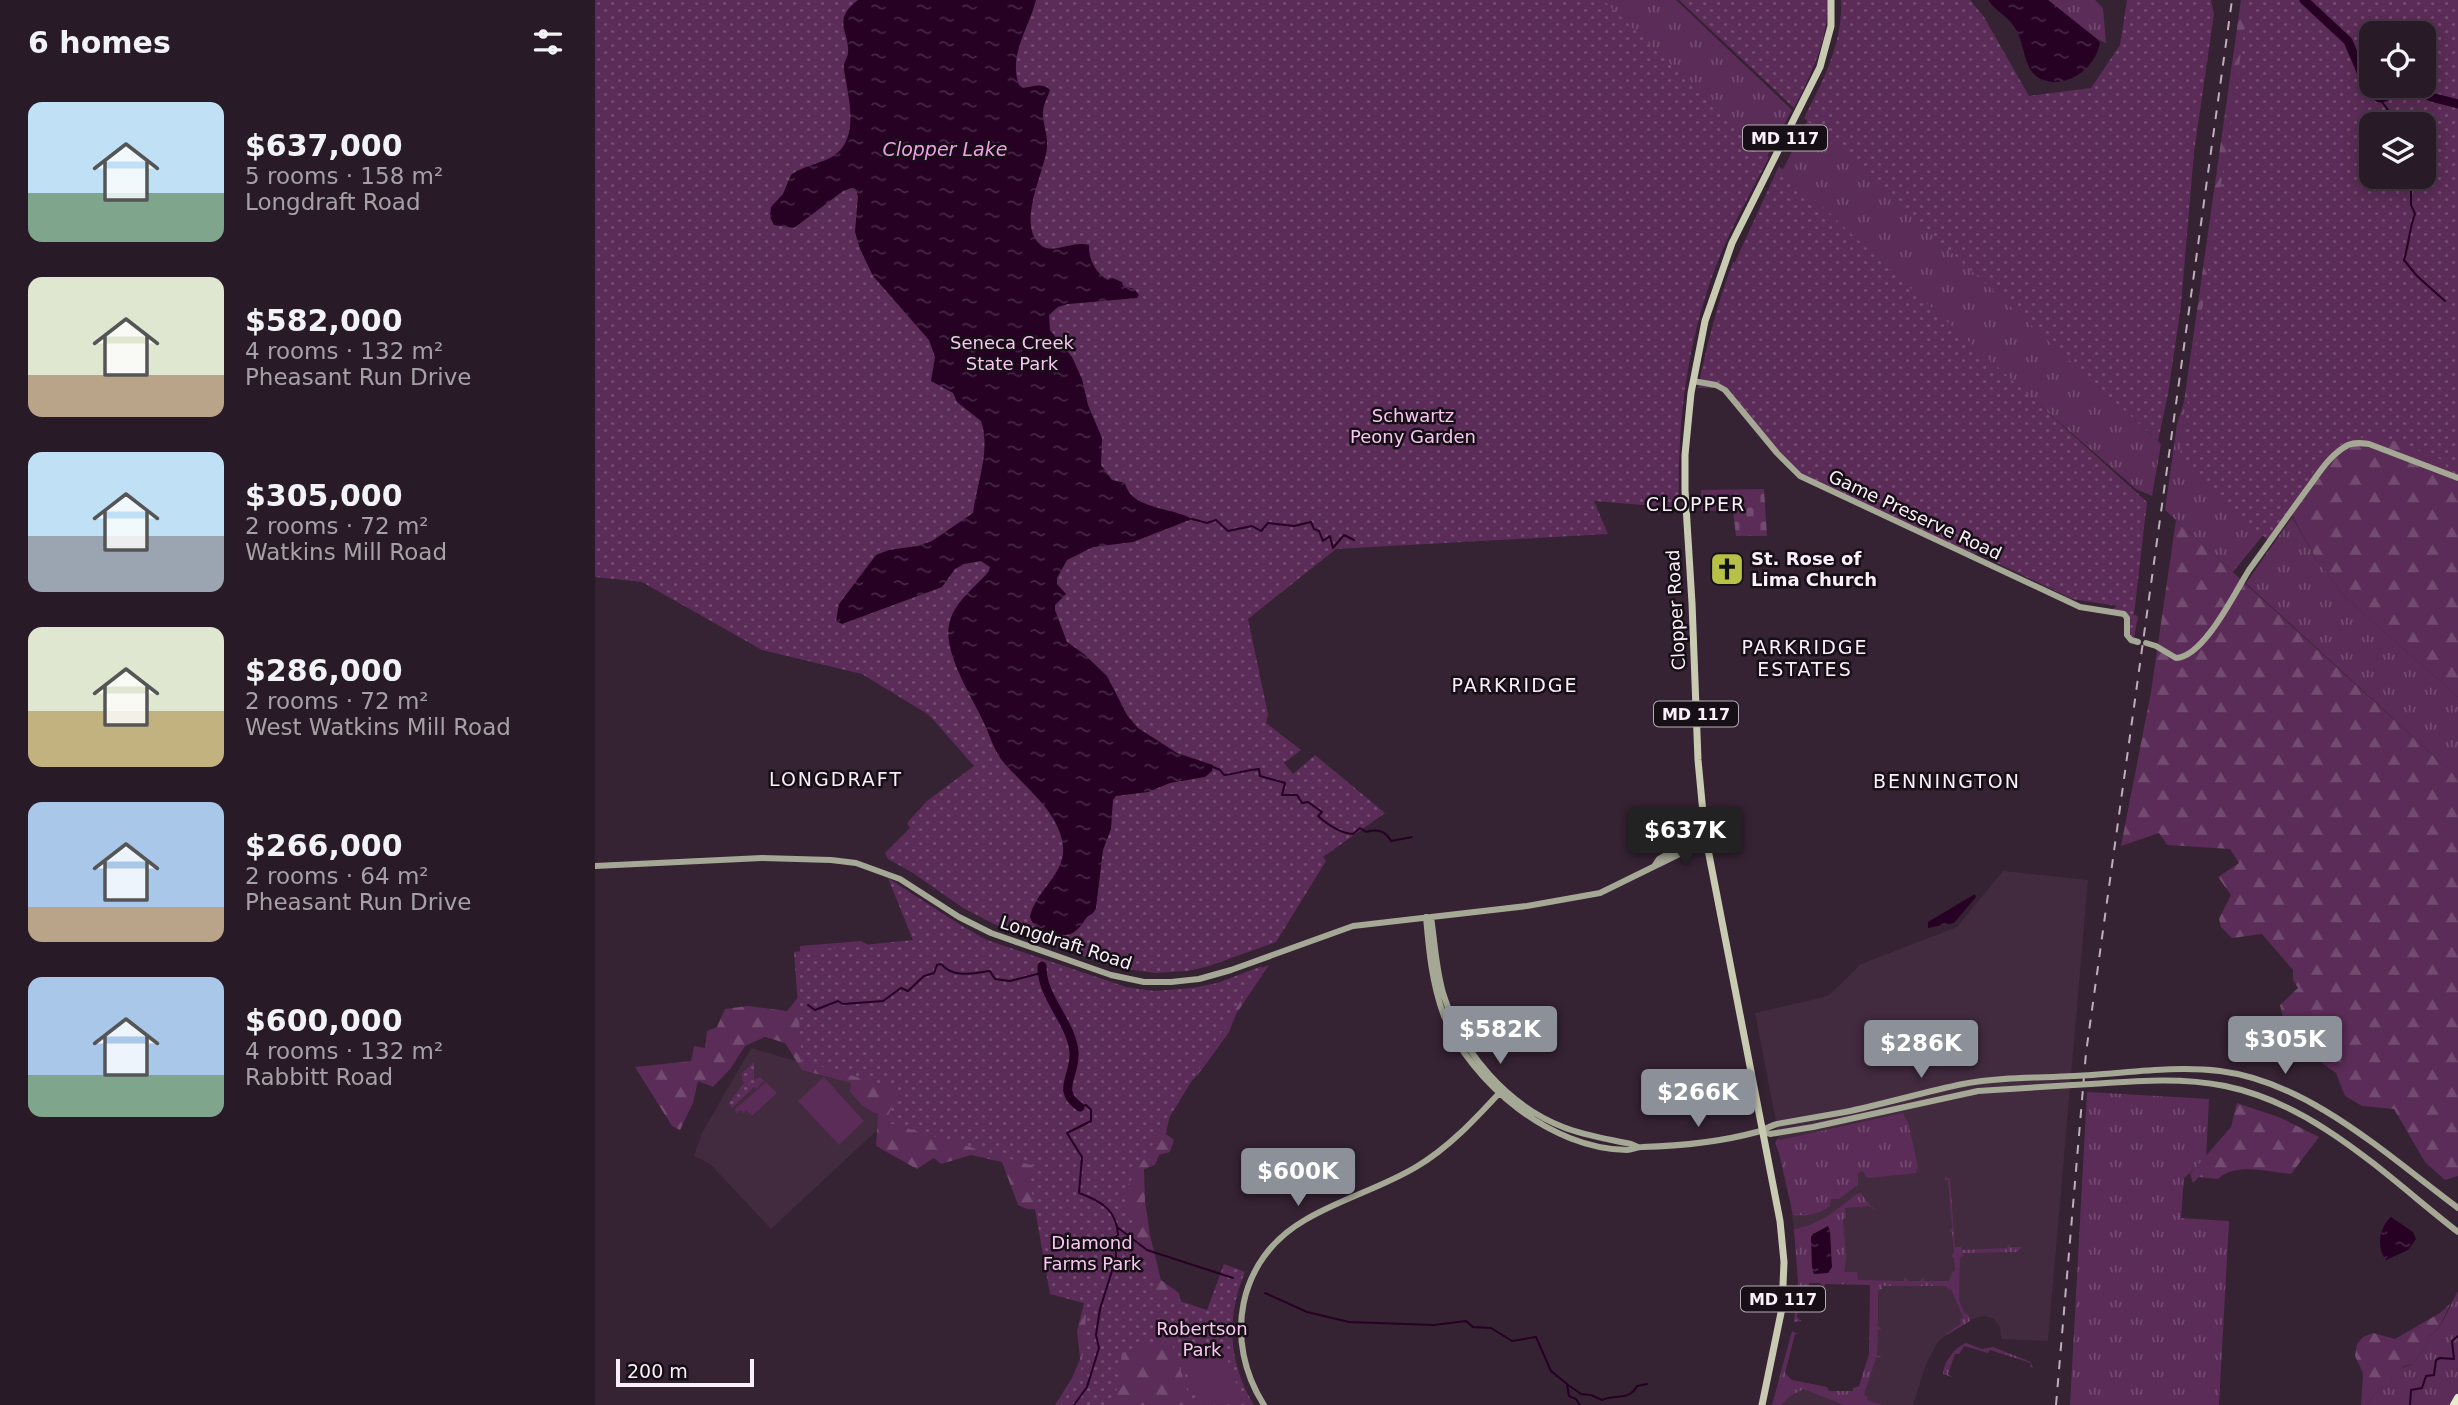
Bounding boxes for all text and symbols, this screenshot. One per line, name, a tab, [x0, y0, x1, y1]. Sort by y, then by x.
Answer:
map controls	[2359, 21, 2436, 189]
button: locate	[2359, 21, 2436, 98]
icon: filters	[529, 23, 567, 61]
text: 6 homes	[28, 25, 171, 60]
button: layers	[2359, 112, 2436, 189]
road number: MD 117	[1743, 126, 1827, 150]
text: $637,000	[245, 128, 403, 163]
icon: home	[84, 130, 168, 214]
water label: Clopper Lake	[883, 138, 1007, 160]
text: 5 rooms · 158 m²	[245, 163, 443, 189]
text: Longdraft Road	[245, 189, 421, 215]
text: $582,000	[245, 303, 403, 338]
icon: home	[84, 305, 168, 389]
park label: Seneca Creek State Park	[950, 332, 1074, 374]
text: 4 rooms · 132 m²	[245, 338, 443, 364]
text: Pheasant Run Drive	[245, 364, 471, 390]
park label: Schwartz Peony Garden	[1350, 405, 1476, 447]
street label: Game Preserve Road	[1825, 465, 2005, 564]
text: $305,000	[245, 478, 403, 513]
icon: home	[84, 480, 168, 564]
district label: CLOPPER	[1646, 493, 1746, 515]
text: 2 rooms · 72 m²	[245, 513, 429, 539]
text: Watkins Mill Road	[245, 539, 447, 565]
place label: St. Rose of Lima Church	[1751, 548, 1877, 590]
street label: Clopper Road	[1662, 549, 1689, 671]
church icon: St. Rose of Lima Church	[1708, 550, 1746, 588]
district label: PARKRIDGE ESTATES	[1741, 636, 1869, 680]
text: $286,000	[245, 653, 403, 688]
icon: home	[84, 655, 168, 739]
district label: PARKRIDGE	[1451, 674, 1579, 696]
text: 2 rooms · 72 m²	[245, 688, 429, 714]
road number: MD 117	[1654, 702, 1738, 726]
text: West Watkins Mill Road	[245, 714, 511, 740]
district label: LONGDRAFT	[769, 768, 903, 790]
district label: BENNINGTON	[1873, 770, 2021, 792]
pin: $637K	[1636, 808, 1734, 867]
text: $637K	[1644, 817, 1726, 843]
text: $266,000	[245, 828, 403, 863]
icon: home	[84, 830, 168, 914]
text: 2 rooms · 64 m²	[245, 863, 429, 889]
text: Pheasant Run Drive	[245, 889, 471, 915]
street label: Longdraft Road	[998, 911, 1135, 974]
text: $600,000	[245, 1003, 403, 1038]
icon: home	[84, 1005, 168, 1089]
pin: $582K	[1451, 1006, 1549, 1066]
text: $582K	[1459, 1016, 1541, 1042]
pin: $305K	[2236, 1016, 2334, 1076]
pin: $286K	[1872, 1020, 1970, 1080]
text: $305K	[2244, 1026, 2326, 1052]
text: $286K	[1880, 1030, 1962, 1056]
text: 4 rooms · 132 m²	[245, 1038, 443, 1064]
text: Rabbitt Road	[245, 1064, 393, 1090]
pin: $266K	[1649, 1070, 1747, 1129]
text: $266K	[1657, 1079, 1739, 1105]
pin: $600K	[1249, 1148, 1347, 1208]
text: $600K	[1257, 1158, 1339, 1184]
park label: Diamond Farms Park	[1043, 1232, 1142, 1274]
road number: MD 117	[1741, 1287, 1825, 1312]
park label: Robertson Park	[1156, 1318, 1248, 1360]
scale bar	[616, 1356, 754, 1388]
text: 200 m	[627, 1360, 688, 1382]

